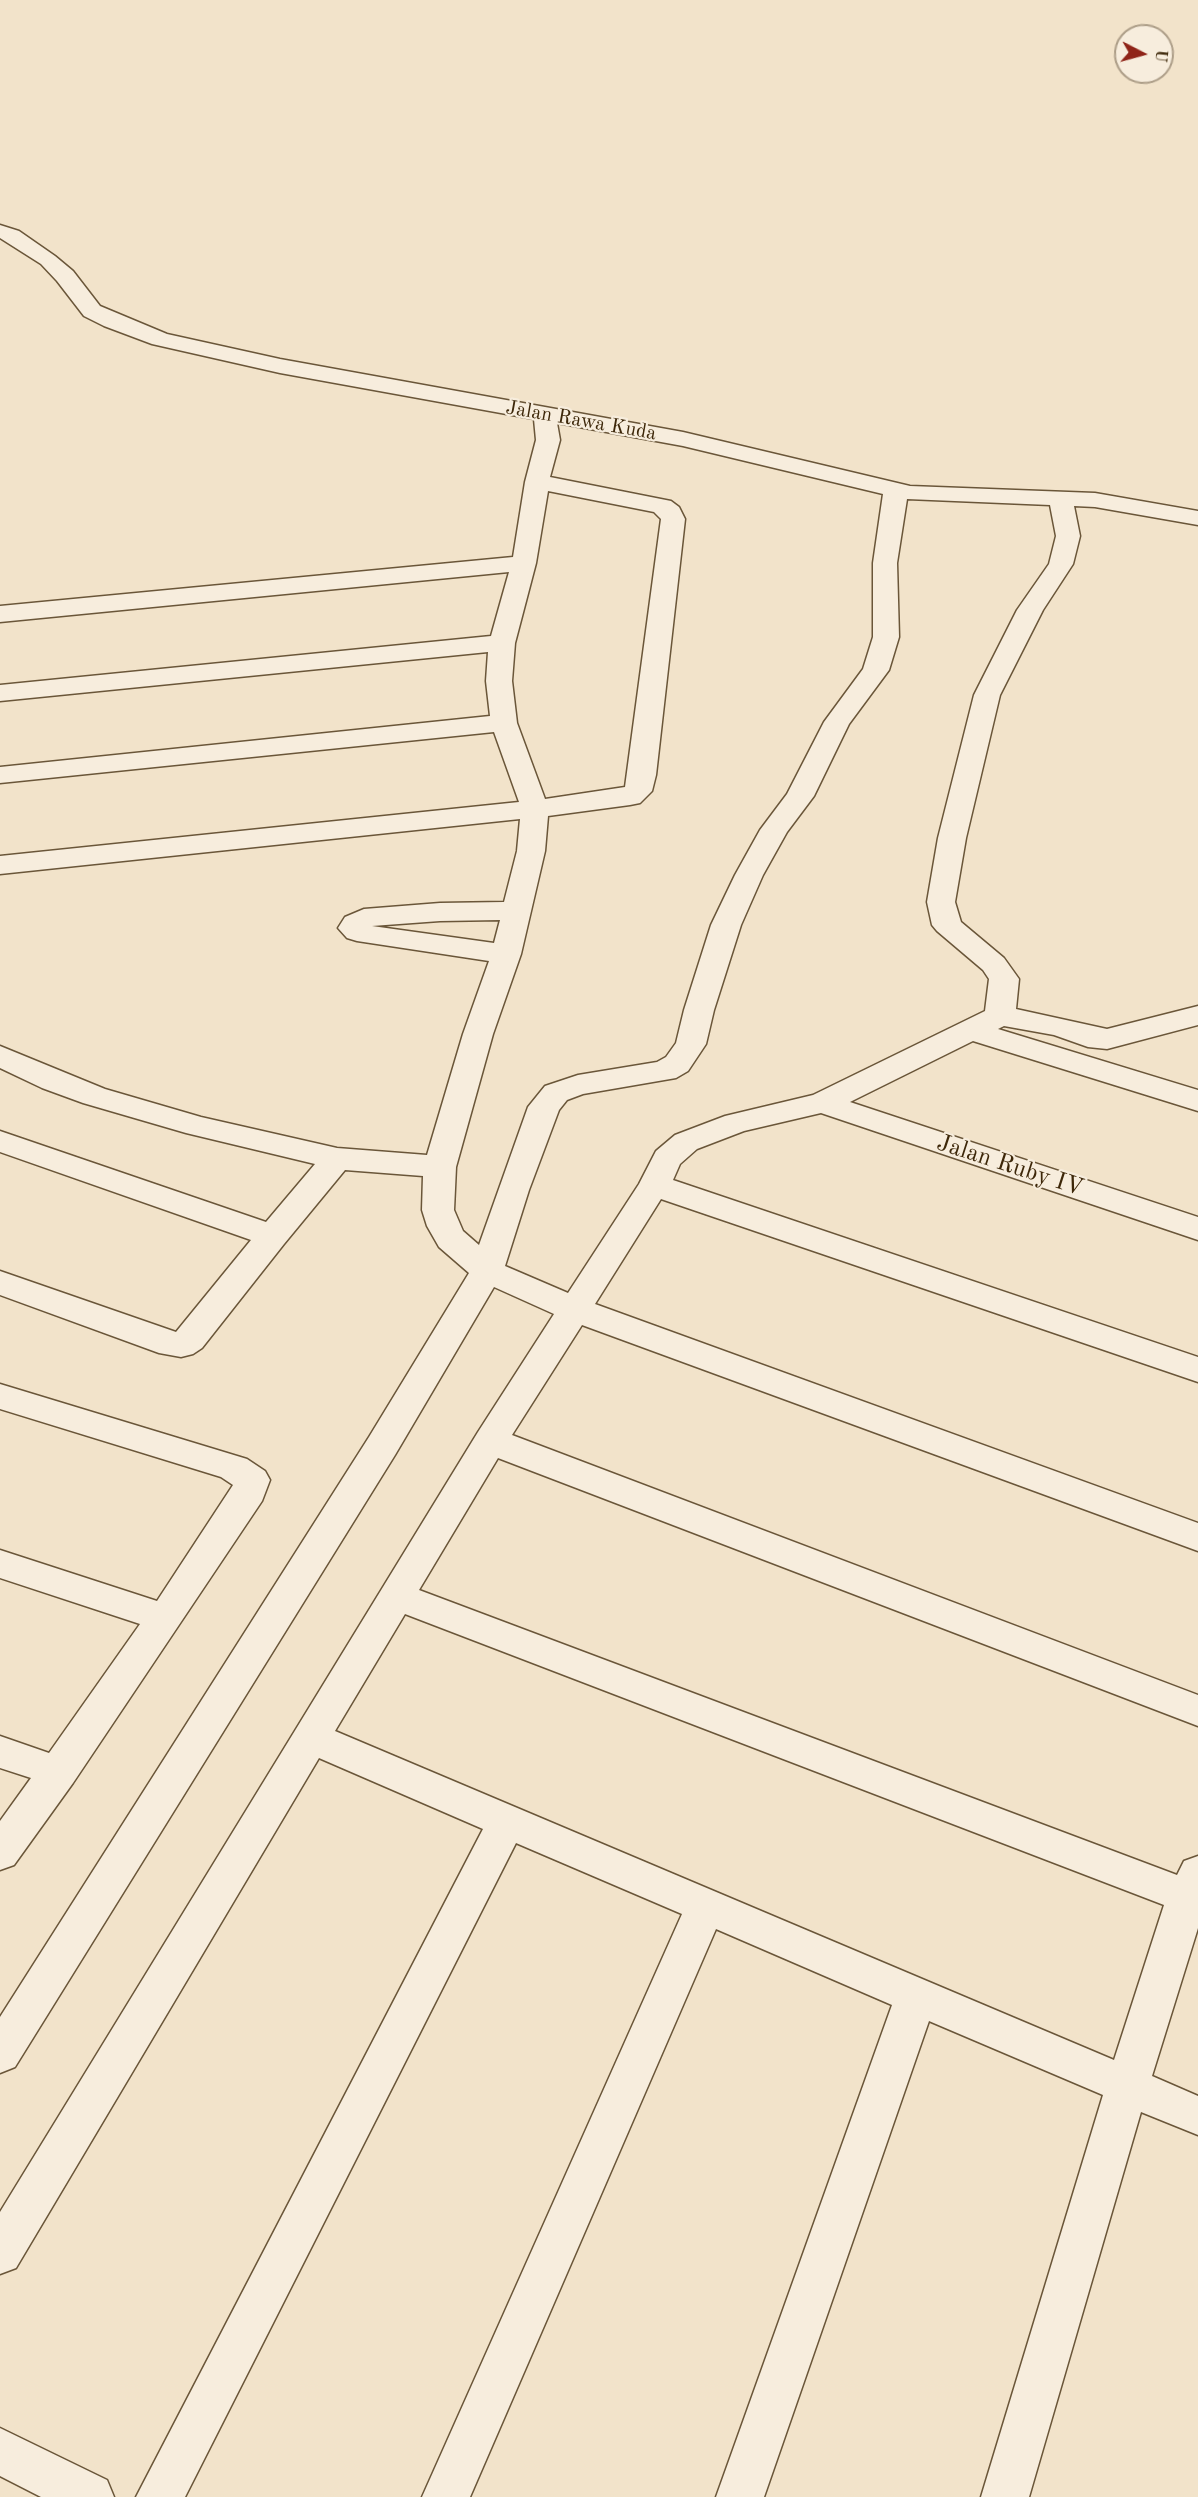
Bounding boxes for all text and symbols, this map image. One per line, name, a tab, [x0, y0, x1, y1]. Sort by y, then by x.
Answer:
north arrow	[1114, 24, 1174, 84]
text: U	[1151, 49, 1169, 63]
street label: Jalan Rawa Kuda	[504, 396, 658, 446]
street label: Jalan Ruby IV	[933, 1129, 1087, 1203]

